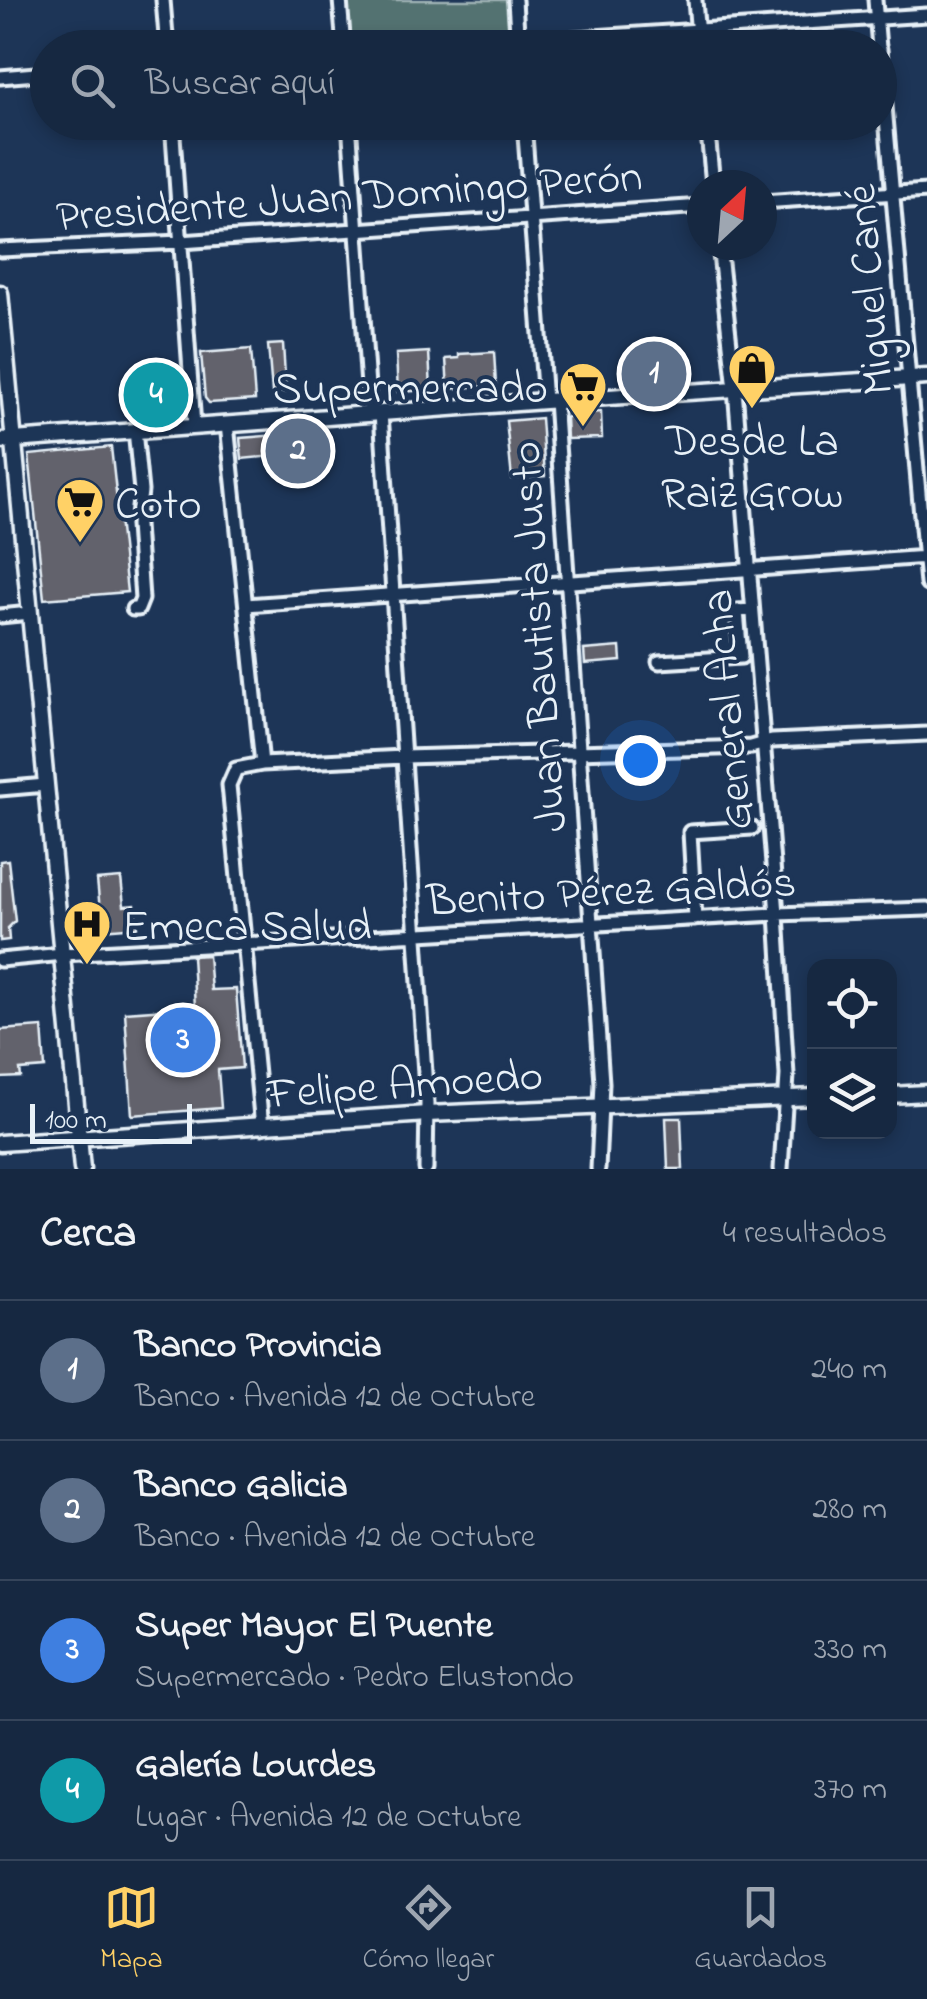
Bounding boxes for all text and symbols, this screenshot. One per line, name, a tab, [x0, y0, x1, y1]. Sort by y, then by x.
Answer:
search box	[30, 30, 897, 140]
text: Buscar aquí	[145, 57, 335, 113]
icon: search	[65, 58, 120, 113]
street label: Presidente Juan Domingo Perón	[54, 146, 645, 253]
north arrow	[687, 170, 777, 260]
street label: Miguel Cané	[830, 180, 915, 398]
pin: 1	[622, 336, 686, 412]
shop icon: Desde La Raiz Grow	[726, 342, 778, 410]
pin: 4	[124, 358, 188, 432]
place label: Supermercado	[273, 358, 548, 424]
supermarket icon: Supermercado	[557, 360, 609, 428]
place label: Desde La Raiz Grow	[661, 411, 843, 529]
pin: 2	[266, 414, 330, 488]
street label: Juan Bautista Justo	[494, 439, 588, 834]
place label: Coto	[115, 474, 202, 540]
supermarket icon: Coto	[54, 476, 106, 544]
street label: General Acha	[687, 587, 773, 833]
your location	[615, 735, 666, 786]
street label: Benito Pérez Galdós	[424, 851, 798, 937]
place label: Emeca Salud	[122, 896, 372, 962]
hospital icon: Emeca Salud	[61, 898, 113, 966]
map controls	[807, 959, 897, 1139]
button: locate	[807, 959, 897, 1049]
pin: 3	[150, 1002, 216, 1078]
street label: Felipe Amoedo	[265, 1044, 545, 1130]
button: layers	[807, 1049, 897, 1139]
scale bar	[30, 1099, 192, 1144]
text: 100 m	[45, 1101, 107, 1142]
text: Cerca	[40, 1204, 136, 1265]
text: 4 resultados	[723, 1211, 887, 1258]
text: Banco Provincia	[135, 1319, 382, 1375]
text: 1	[67, 1347, 78, 1394]
text: 240 m	[811, 1347, 887, 1394]
text: Banco · Avenida 12 de Octubre	[135, 1375, 535, 1422]
text: Banco Galicia	[135, 1459, 348, 1515]
text: 2	[65, 1487, 80, 1534]
text: 280 m	[812, 1487, 887, 1534]
text: Banco · Avenida 12 de Octubre	[135, 1515, 535, 1562]
text: Super Mayor El Puente	[135, 1599, 493, 1655]
text: 3	[66, 1627, 79, 1674]
text: 330 m	[814, 1627, 887, 1674]
text: Supermercado · Pedro Elustondo	[135, 1655, 574, 1702]
text: Galería Lourdes	[135, 1739, 376, 1795]
text: 4	[66, 1767, 79, 1814]
text: 370 m	[814, 1767, 887, 1814]
text: Lugar · Avenida 12 de Octubre	[135, 1795, 521, 1842]
tab: Mapa	[100, 1880, 163, 1981]
tab: Cómo llegar	[363, 1880, 494, 1981]
tab: Guardados	[694, 1880, 827, 1981]

